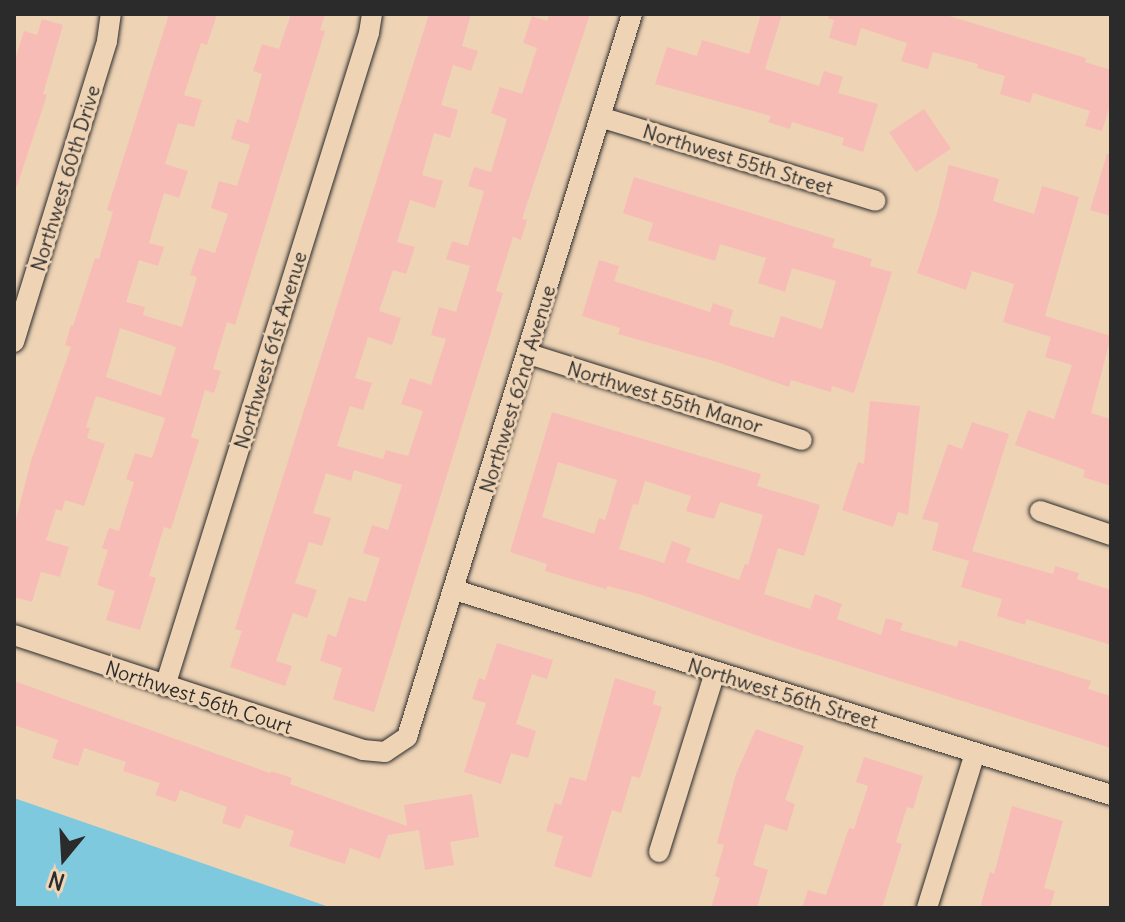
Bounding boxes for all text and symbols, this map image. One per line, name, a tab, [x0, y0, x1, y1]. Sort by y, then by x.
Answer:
street label: Northwest 60th Drive	[25, 82, 105, 274]
street label: Northwest 55th Street	[640, 119, 836, 199]
street label: Northwest 61st Avenue	[228, 248, 312, 452]
street label: Northwest 62nd Avenue	[474, 282, 560, 496]
street label: Northwest 55th Manor	[565, 356, 765, 438]
street label: Northwest 56th Street	[685, 653, 881, 733]
street label: Northwest 56th Court	[102, 655, 296, 739]
north arrow	[24, 818, 104, 898]
text: N	[45, 865, 68, 896]

